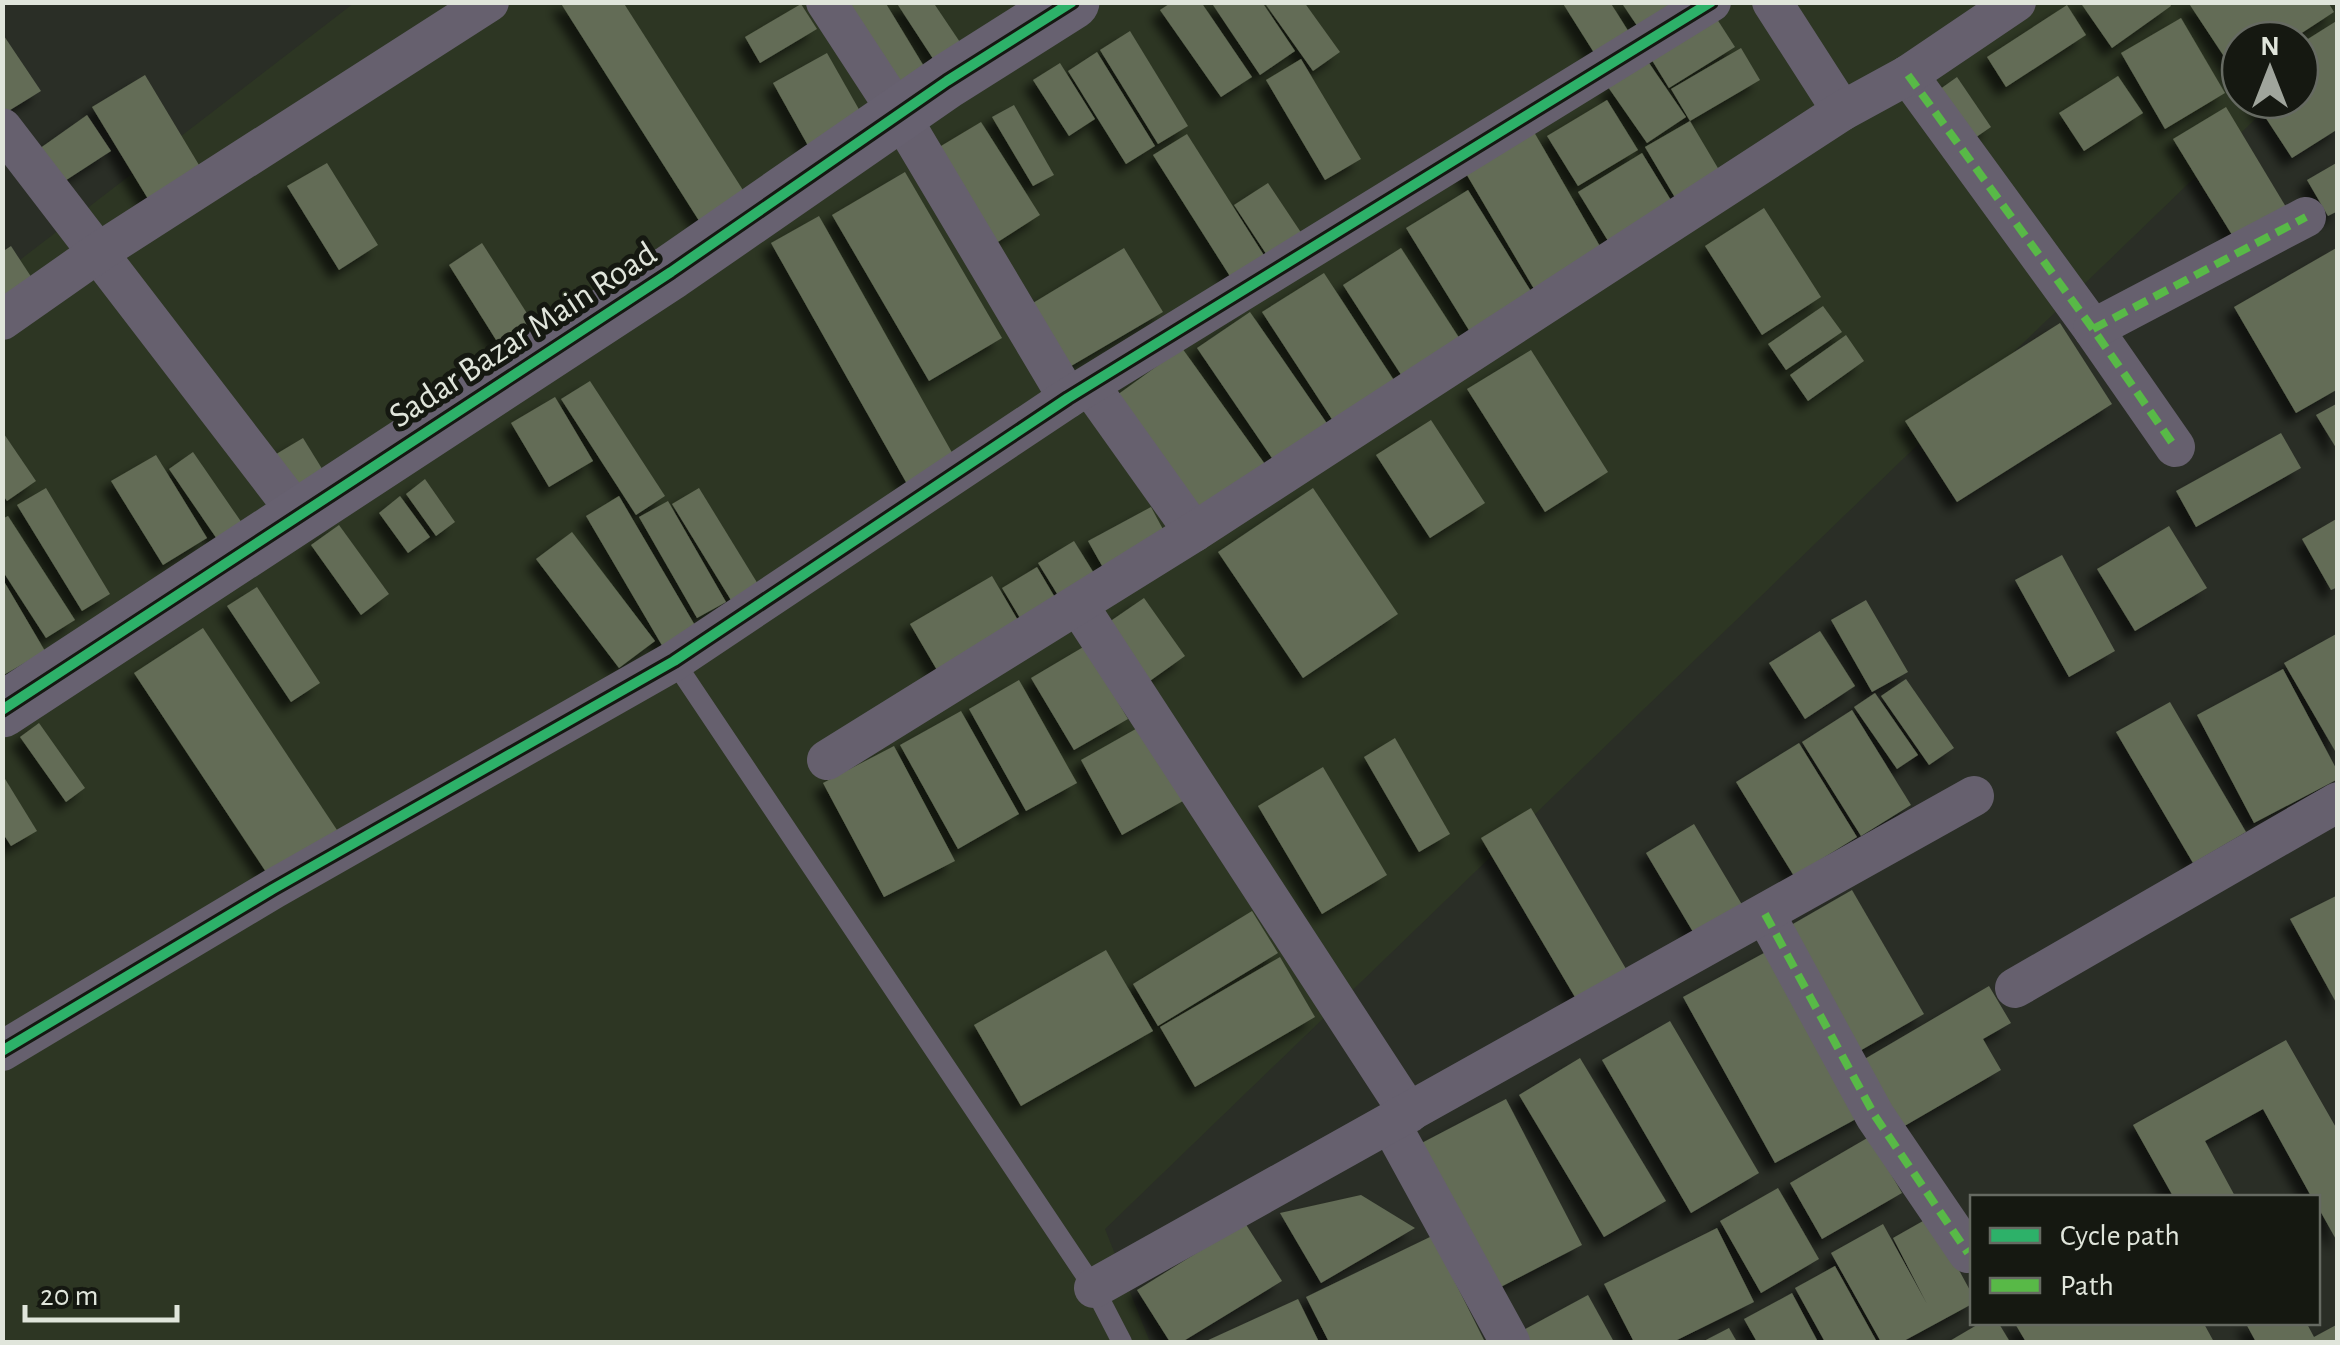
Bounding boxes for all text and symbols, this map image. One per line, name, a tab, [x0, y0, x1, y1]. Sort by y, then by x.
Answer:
north arrow	[2220, 20, 2320, 120]
text: N	[2260, 33, 2280, 61]
street label: Sadar Bazar Main Road	[383, 236, 663, 434]
legend	[1970, 1195, 2320, 1325]
text: Cycle path	[2060, 1221, 2180, 1251]
scale bar	[25, 1260, 178, 1322]
text: Path	[2060, 1271, 2114, 1301]
text: 20 m	[40, 1281, 98, 1311]

